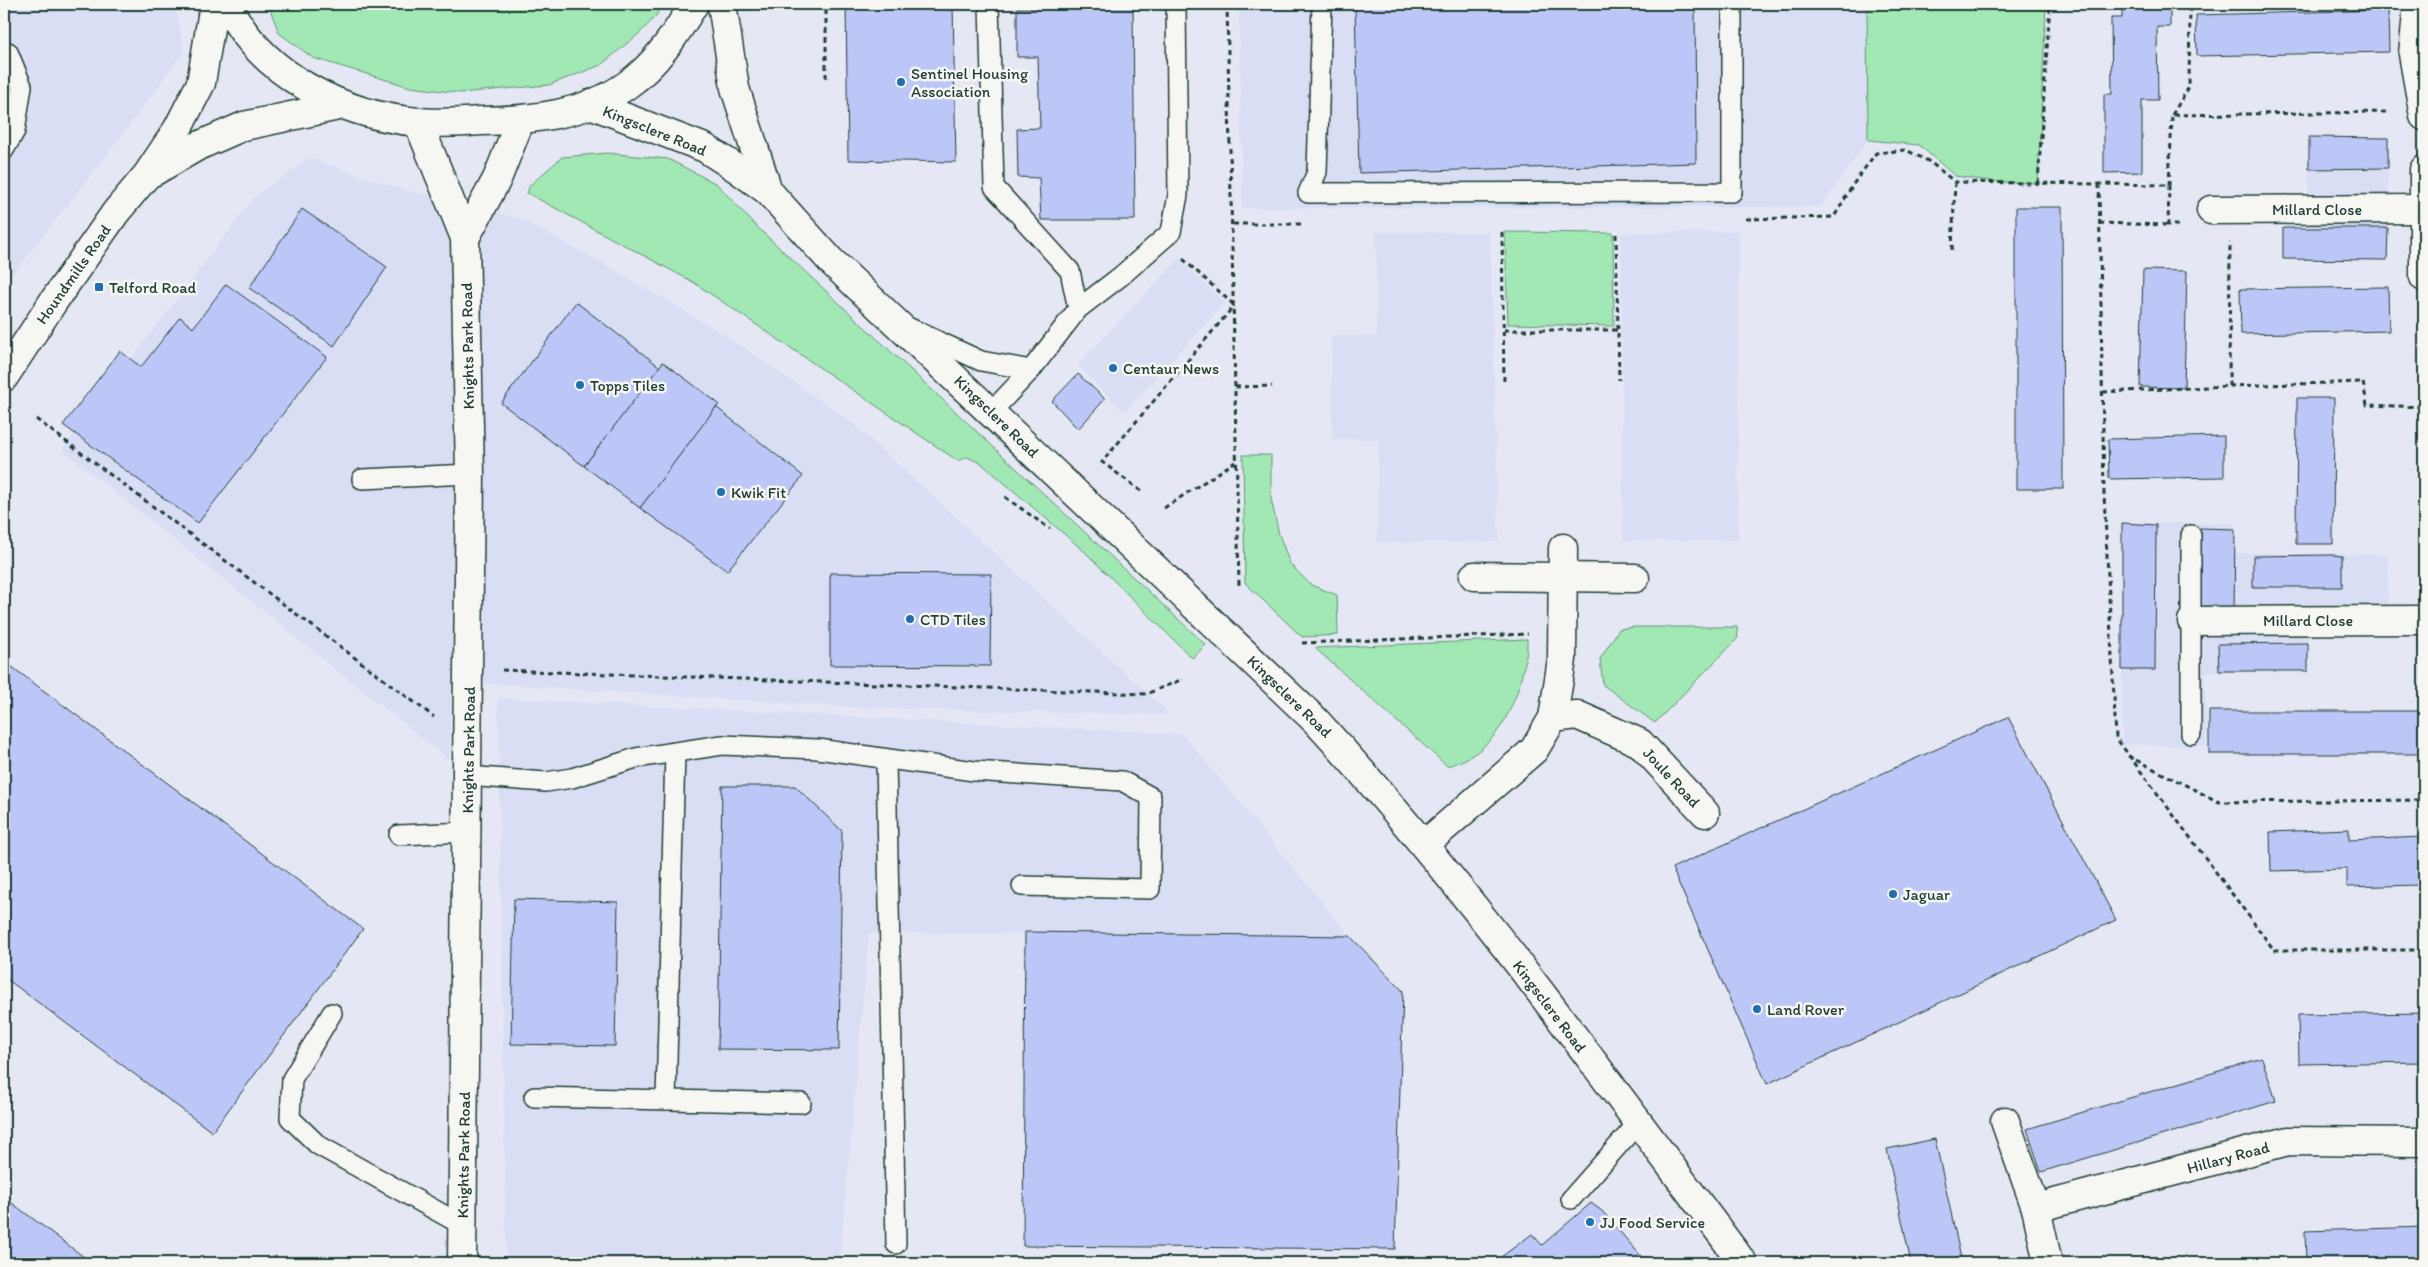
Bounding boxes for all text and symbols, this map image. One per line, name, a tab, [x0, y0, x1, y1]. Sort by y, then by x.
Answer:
place label: Sentinel Housing Association	[911, 64, 1029, 101]
marker: Sentinel Housing Association	[895, 76, 907, 88]
street label: Kingsclere Road	[600, 101, 710, 160]
street label: Millard Close	[2272, 200, 2362, 219]
street label: Houndmills Road	[32, 221, 115, 328]
place label: Telford Road	[109, 278, 197, 297]
marker: Telford Road	[93, 281, 105, 293]
street label: Knights Park Road	[457, 282, 478, 409]
place label: Centaur News	[1123, 359, 1219, 378]
marker: Centaur News	[1107, 362, 1119, 374]
street label: Kingsclere Road	[950, 371, 1043, 462]
place label: Topps Tiles	[590, 376, 665, 395]
marker: Topps Tiles	[574, 379, 586, 391]
place label: Kwik Fit	[731, 483, 786, 502]
marker: Kwik Fit	[715, 486, 727, 498]
place label: CTD Tiles	[920, 610, 986, 629]
street label: Millard Close	[2263, 611, 2353, 630]
marker: CTD Tiles	[904, 613, 916, 625]
street label: Kingsclere Road	[1243, 651, 1336, 742]
street label: Knights Park Road	[458, 686, 479, 814]
street label: Joule Road	[1639, 743, 1704, 811]
place label: Jaguar	[1903, 885, 1950, 904]
marker: Jaguar	[1887, 888, 1899, 900]
street label: Kingsclere Road	[1509, 956, 1591, 1056]
place label: Land Rover	[1767, 1000, 1845, 1019]
marker: Land Rover	[1751, 1003, 1763, 1015]
street label: Knights Park Road	[453, 1091, 474, 1219]
street label: Hillary Road	[2185, 1137, 2272, 1178]
place label: JJ Food Service	[1600, 1213, 1705, 1232]
marker: JJ Food Service	[1584, 1216, 1596, 1228]

